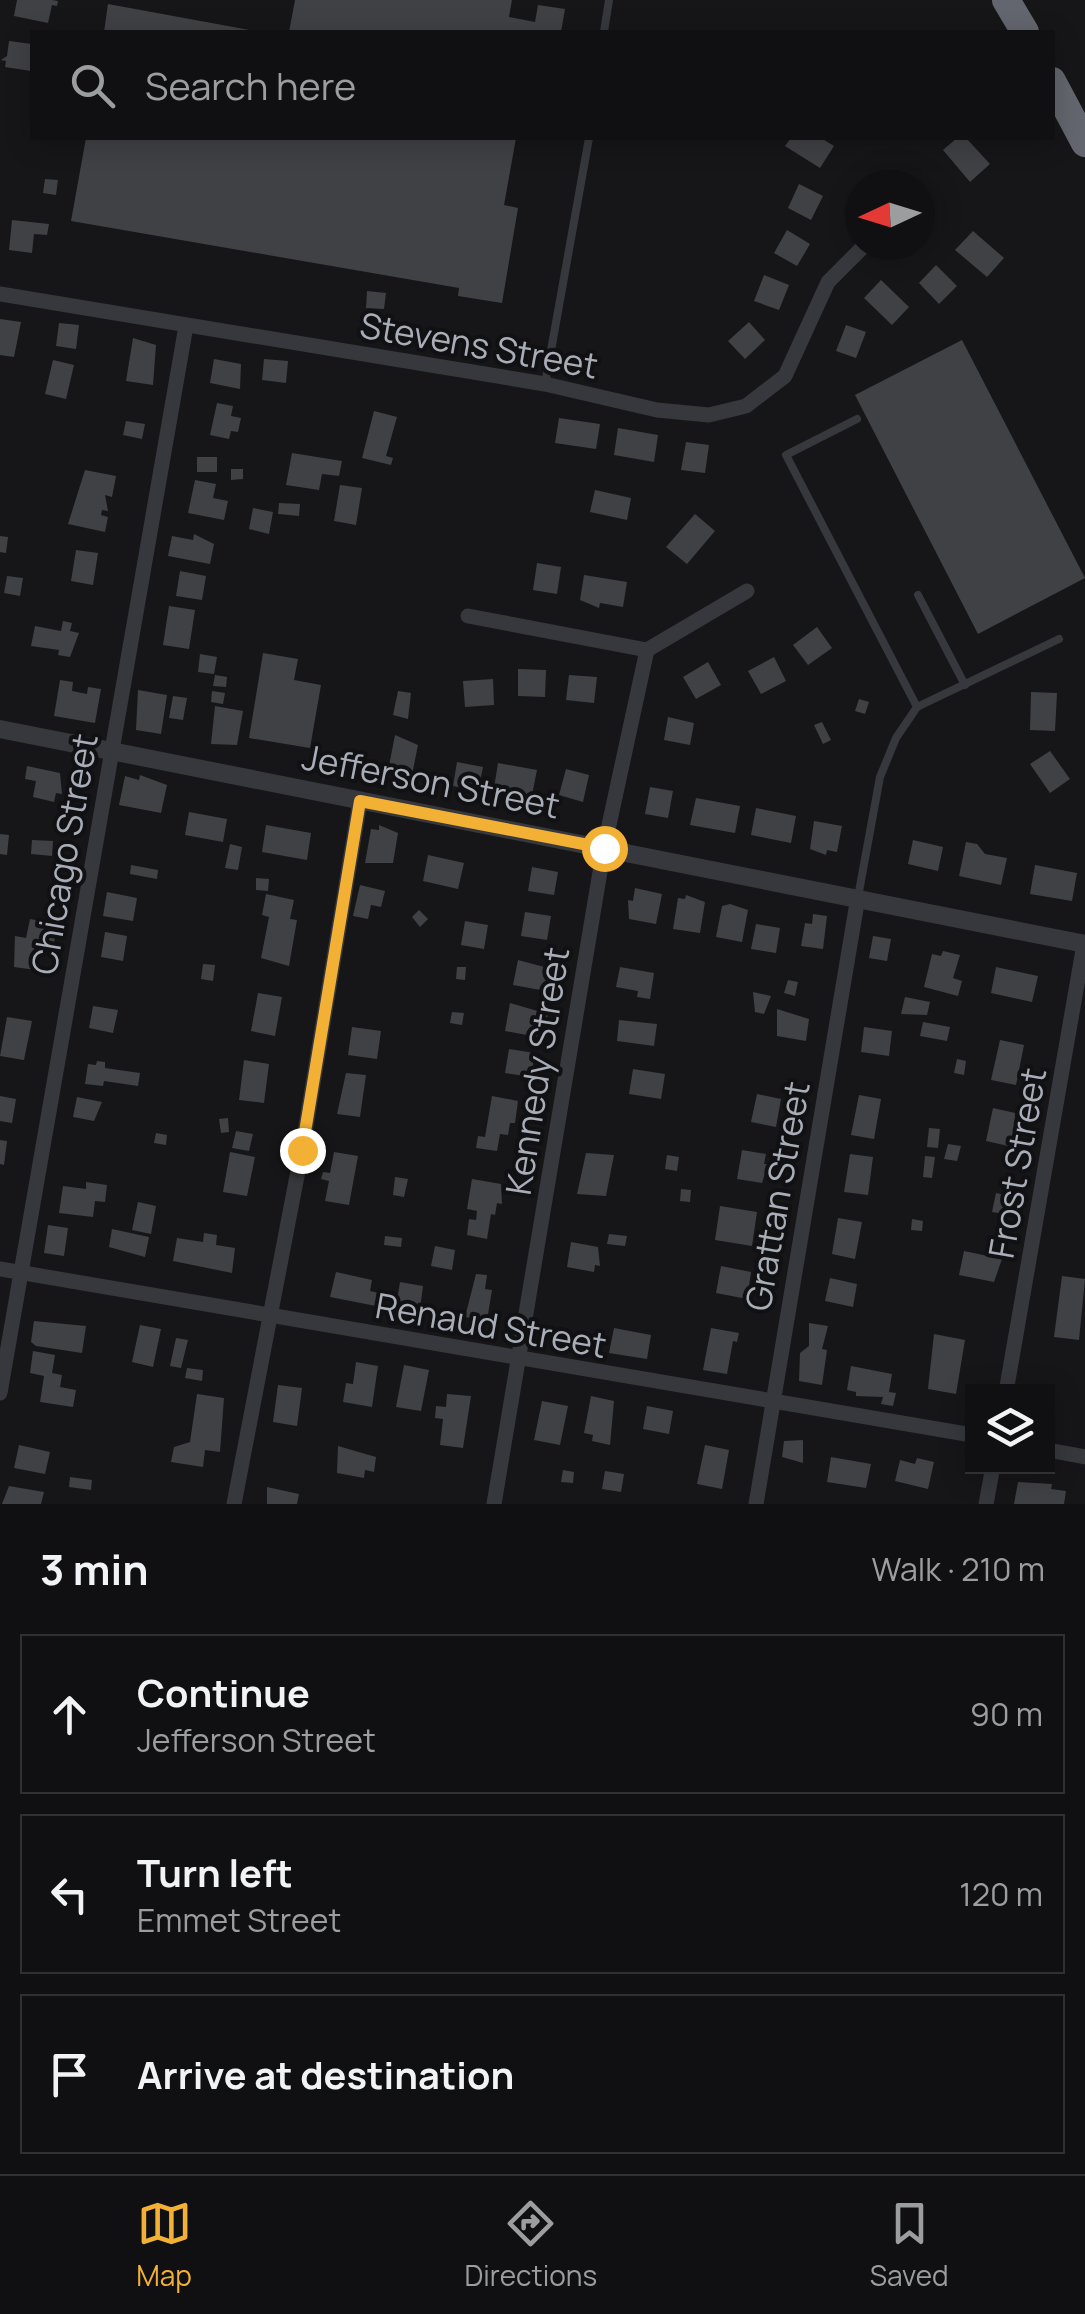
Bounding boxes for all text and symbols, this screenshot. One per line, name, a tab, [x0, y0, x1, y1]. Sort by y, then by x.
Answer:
search box	[30, 30, 1055, 140]
icon: search	[65, 58, 120, 113]
text: Search here	[145, 59, 356, 111]
north arrow	[845, 170, 935, 260]
street label: Stevens Street	[356, 300, 602, 390]
street label: Chicago Street	[19, 730, 109, 978]
street label: Jefferson Street	[298, 733, 564, 829]
route start	[582, 826, 628, 872]
street label: Kennedy Street	[494, 944, 580, 1198]
street label: Frost Street	[977, 1064, 1057, 1262]
street label: Grattan Street	[733, 1078, 821, 1314]
route end	[280, 1128, 326, 1174]
street label: Renaud Street	[372, 1281, 610, 1369]
map controls	[965, 1384, 1055, 1474]
button: layers	[965, 1384, 1055, 1474]
text: 3 min	[40, 1540, 149, 1598]
text: Walk · 210 m	[872, 1547, 1045, 1591]
text: Continue	[137, 1666, 310, 1718]
icon: ahead	[42, 1687, 97, 1742]
text: 90 m	[970, 1692, 1043, 1736]
text: Jefferson Street	[137, 1718, 376, 1762]
text: Turn left	[137, 1846, 293, 1898]
icon: left	[42, 1867, 97, 1922]
text: 120 m	[959, 1872, 1043, 1916]
text: Emmet Street	[137, 1898, 341, 1942]
icon: arrive	[42, 2047, 97, 2102]
text: Arrive at destination	[137, 2048, 514, 2100]
tab: Map	[136, 2196, 192, 2294]
tab: Directions	[465, 2196, 597, 2294]
tab: Saved	[870, 2196, 949, 2294]

